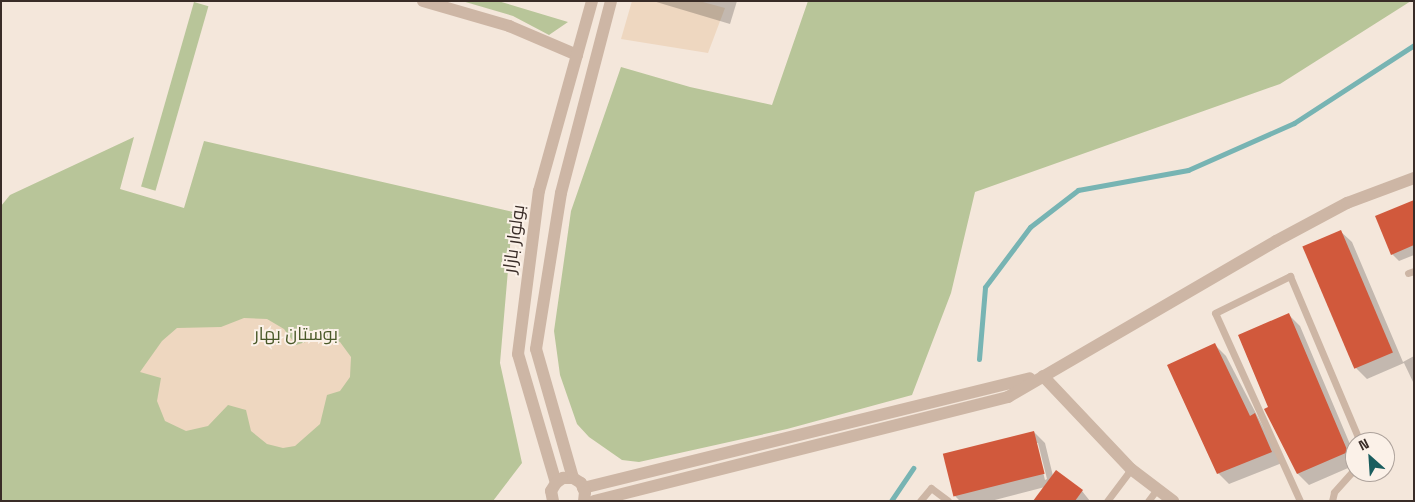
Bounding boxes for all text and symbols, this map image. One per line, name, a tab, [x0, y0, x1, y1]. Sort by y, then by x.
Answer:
street label: بولوار بازار	[498, 203, 530, 275]
park label: بوستان بهار	[254, 323, 338, 345]
north arrow	[1345, 432, 1395, 482]
text: N	[1356, 434, 1372, 455]

